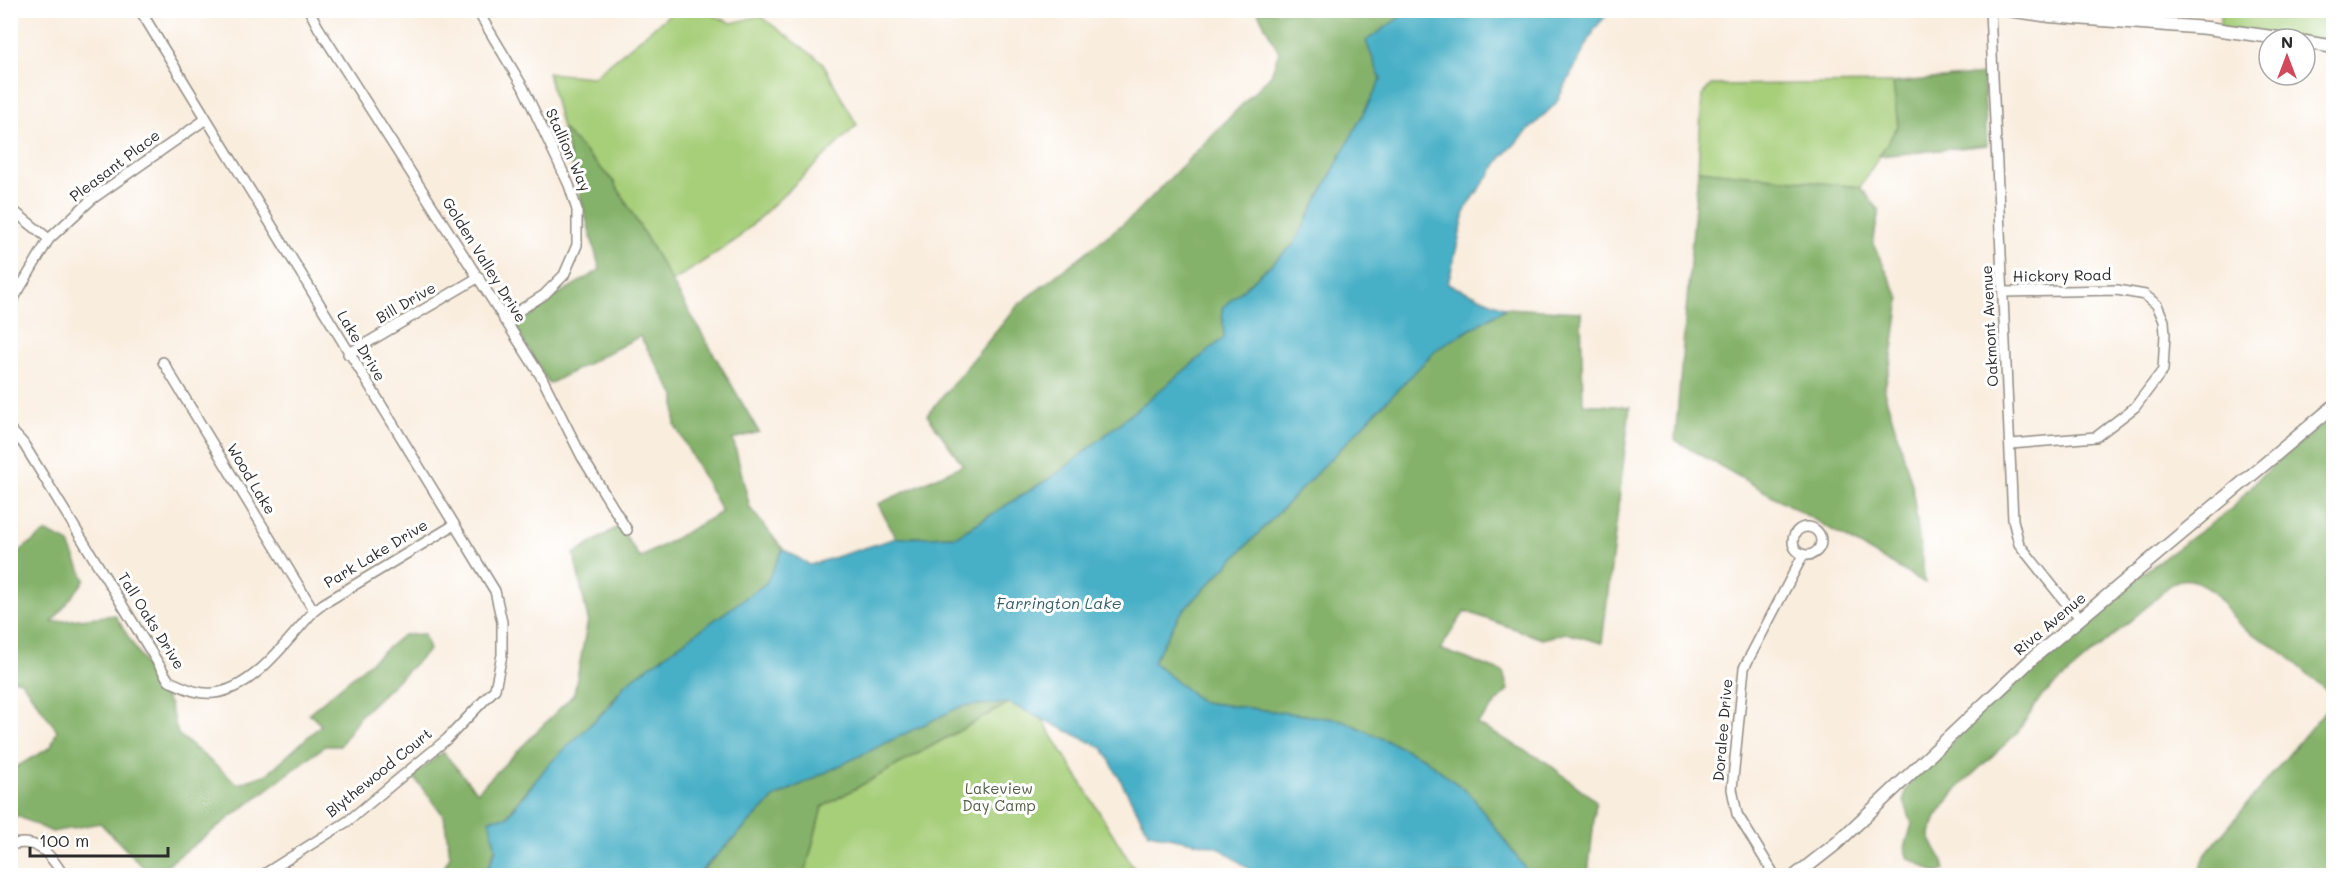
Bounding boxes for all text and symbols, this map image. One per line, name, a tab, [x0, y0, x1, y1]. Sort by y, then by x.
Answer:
north arrow	[2257, 27, 2317, 87]
text: N	[2281, 31, 2293, 52]
street label: Stallion Way	[542, 105, 596, 194]
street label: Pleasant Place	[65, 125, 164, 206]
street label: Golden Valley Drive	[438, 193, 531, 326]
street label: Hickory Road	[2013, 264, 2111, 286]
street label: Oakmont Avenue	[1976, 265, 2002, 387]
street label: Bill Drive	[372, 277, 439, 327]
street label: Lake Drive	[333, 307, 391, 384]
street label: Wood Lake	[223, 439, 281, 518]
street label: Park Lake Drive	[320, 514, 431, 592]
street label: Tall Oaks Drive	[114, 568, 190, 673]
street label: Riva Avenue	[2009, 587, 2090, 659]
water label: Farrington Lake	[996, 592, 1122, 613]
street label: Doralee Drive	[1708, 678, 1736, 782]
street label: Blythewood Court	[321, 723, 436, 821]
park label: Lakeview Day Camp	[962, 778, 1036, 815]
scale bar	[30, 820, 168, 858]
text: 100 m	[39, 828, 89, 852]

